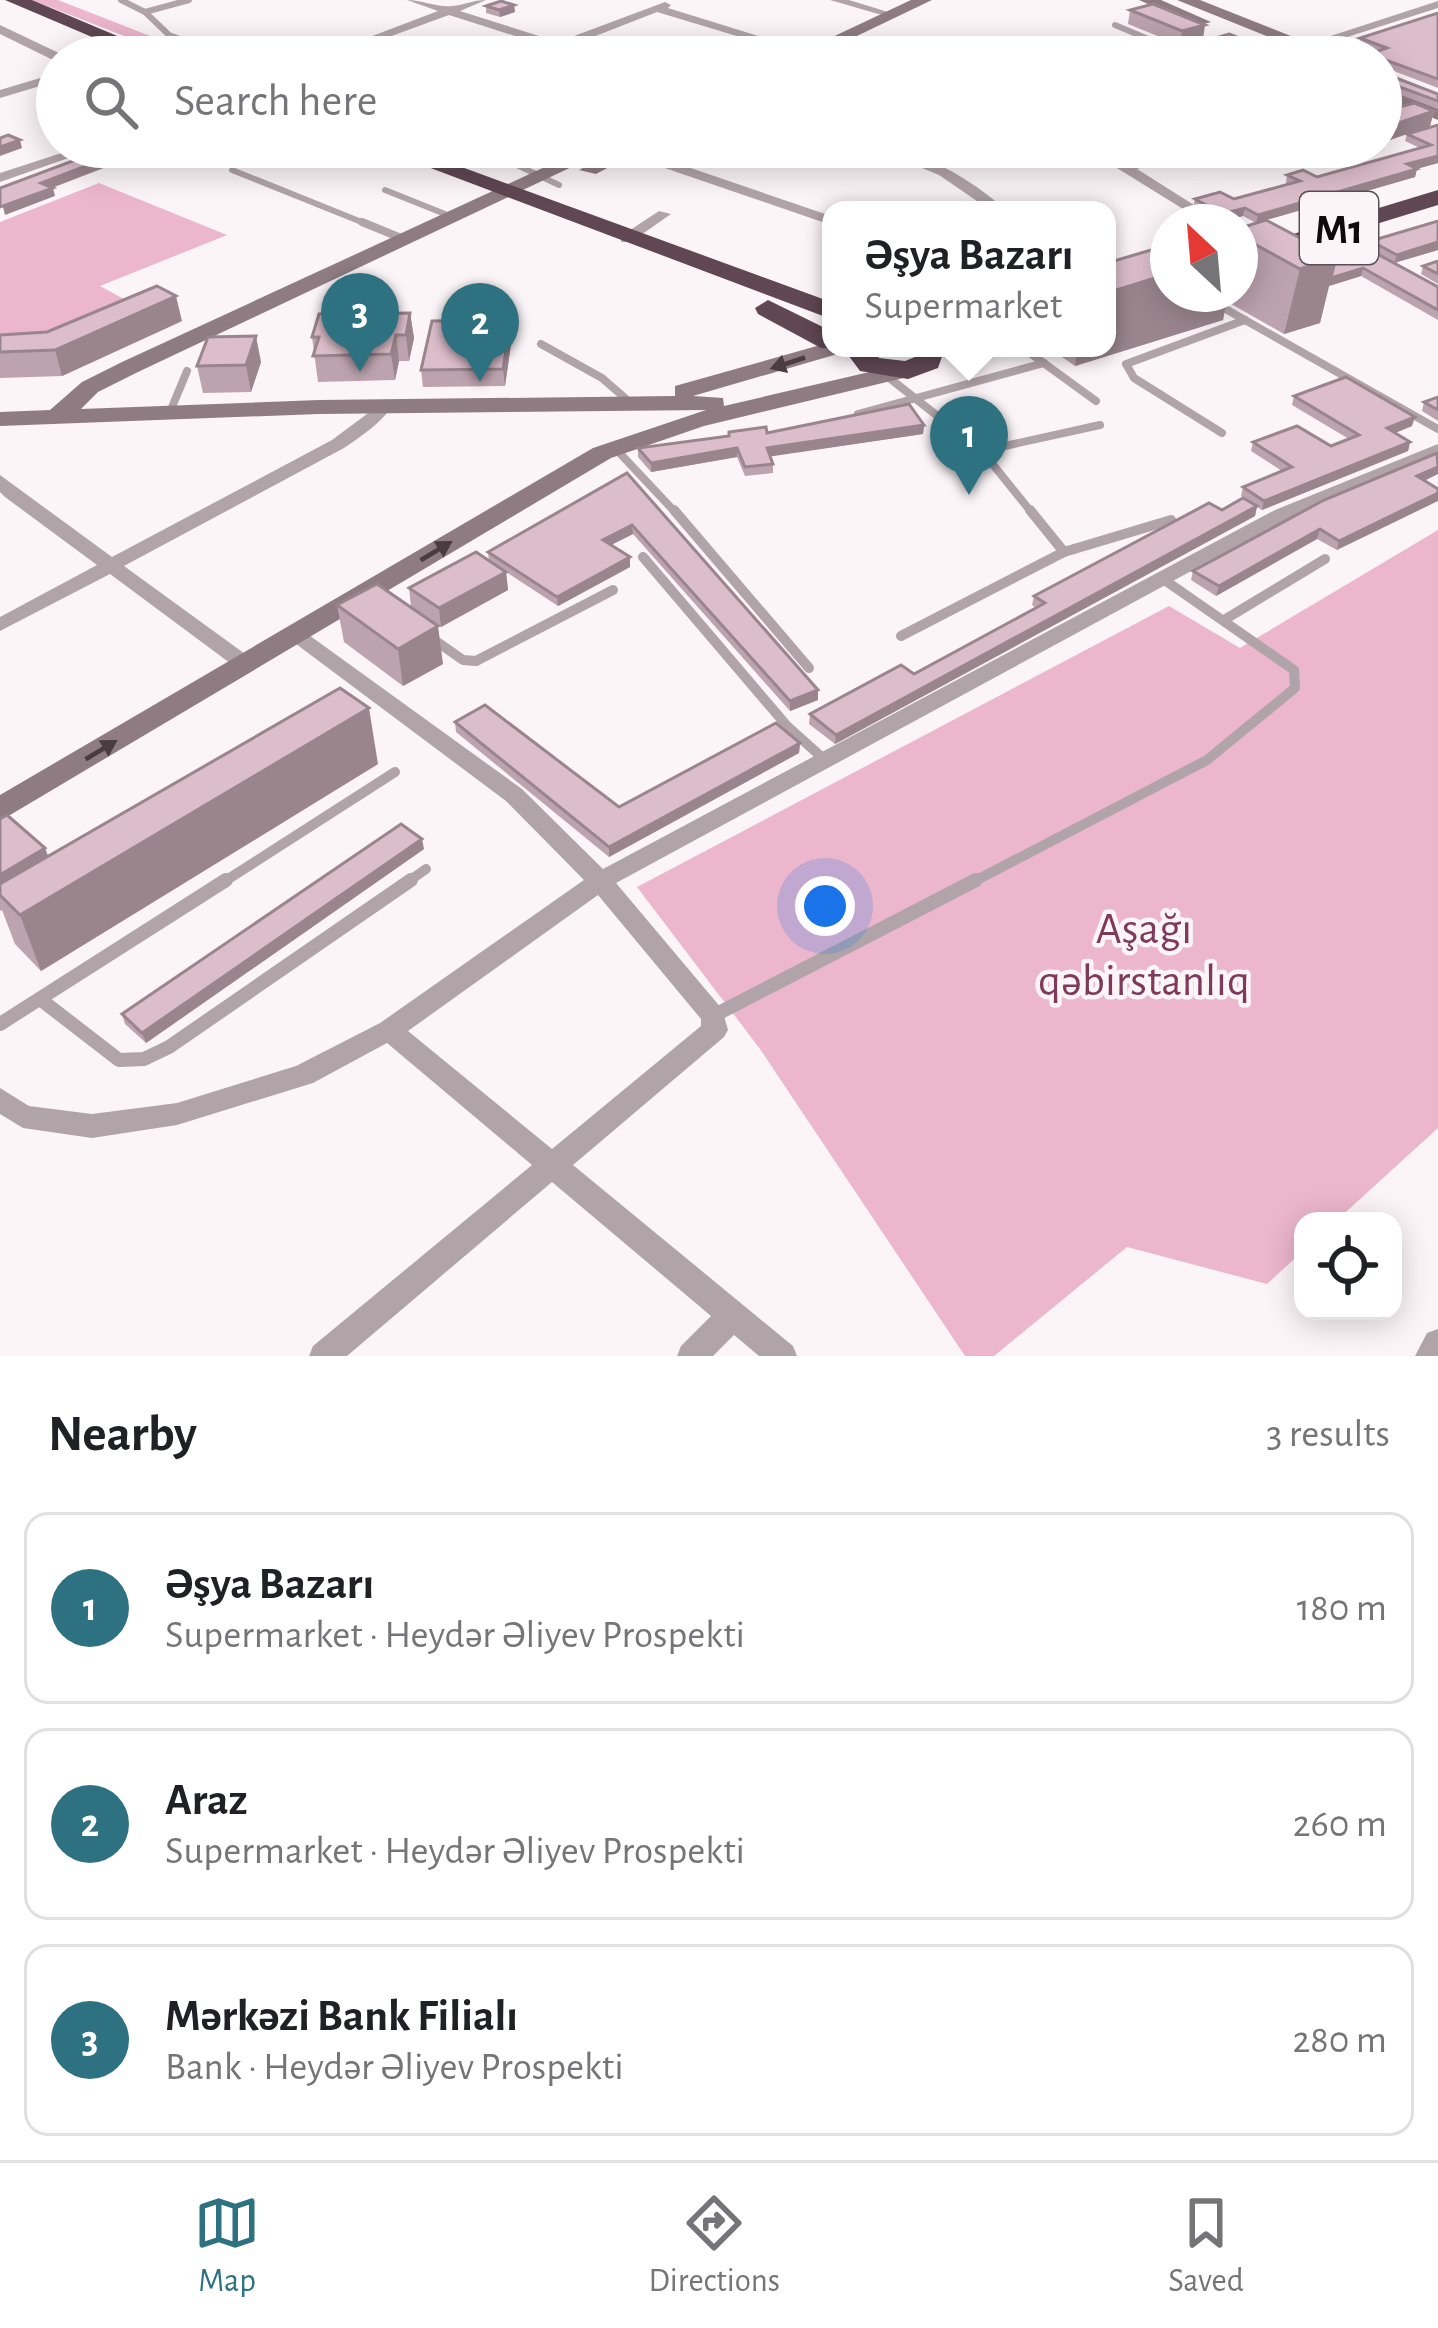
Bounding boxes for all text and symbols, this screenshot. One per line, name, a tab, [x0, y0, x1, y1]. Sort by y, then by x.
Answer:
search box	[36, 36, 1402, 168]
icon: search	[78, 69, 144, 135]
text: Search here	[174, 79, 377, 124]
road number: M1	[1300, 192, 1378, 264]
popup	[822, 201, 1116, 357]
north arrow	[1150, 204, 1258, 312]
text: Əşya Bazarı	[864, 233, 1074, 278]
pin: 3	[321, 273, 399, 372]
pin: 2	[441, 283, 519, 382]
text: Supermarket	[864, 287, 1062, 326]
one-way arrow	[769, 354, 806, 373]
pin: 1	[930, 396, 1008, 495]
one-way arrow	[419, 541, 453, 562]
one-way arrow	[84, 741, 117, 762]
your location	[795, 876, 855, 936]
park label: Aşağı qəbirstanlıq	[1038, 907, 1250, 1004]
map controls	[1294, 1212, 1402, 1320]
button: locate	[1294, 1212, 1402, 1320]
text: Nearby	[48, 1409, 197, 1460]
text: 3 results	[1266, 1415, 1390, 1454]
text: Əşya Bazarı	[165, 1562, 374, 1607]
text: 1	[83, 1589, 97, 1628]
text: 180 m	[1297, 1589, 1387, 1628]
text: Supermarket · Heydər Əliyev Prospekti	[165, 1616, 745, 1655]
text: Araz	[165, 1778, 248, 1823]
text: 2	[81, 1805, 99, 1844]
text: 260 m	[1293, 1805, 1387, 1844]
text: Supermarket · Heydər Əliyev Prospekti	[165, 1832, 745, 1871]
text: Mərkəzi Bank Filialı	[165, 1994, 518, 2039]
text: 3	[82, 2021, 98, 2060]
text: 280 m	[1293, 2021, 1387, 2060]
text: Bank · Heydər Əliyev Prospekti	[165, 2048, 624, 2087]
tab: Map	[194, 2190, 260, 2302]
tab: Directions	[648, 2190, 780, 2302]
tab: Saved	[1168, 2190, 1244, 2302]

